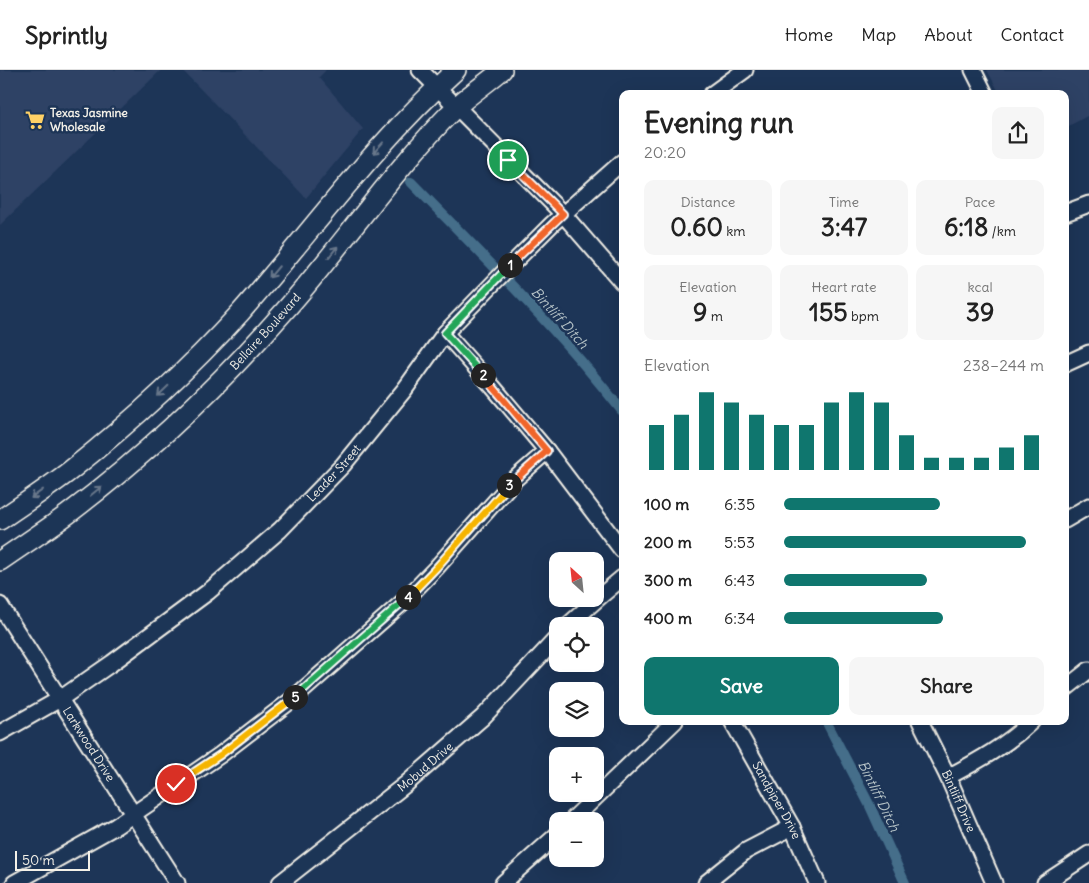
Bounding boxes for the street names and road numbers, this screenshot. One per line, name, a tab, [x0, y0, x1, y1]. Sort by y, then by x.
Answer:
street label: Bellaire Boulevard	[227, 290, 304, 373]
street label: Leader Street	[303, 441, 364, 505]
street label: Larkwood Drive	[60, 704, 118, 784]
street label: Mobud Drive	[394, 739, 456, 795]
street label: Sandpiper Drive	[749, 759, 804, 841]
street label: Bintliff Drive	[939, 767, 979, 834]

